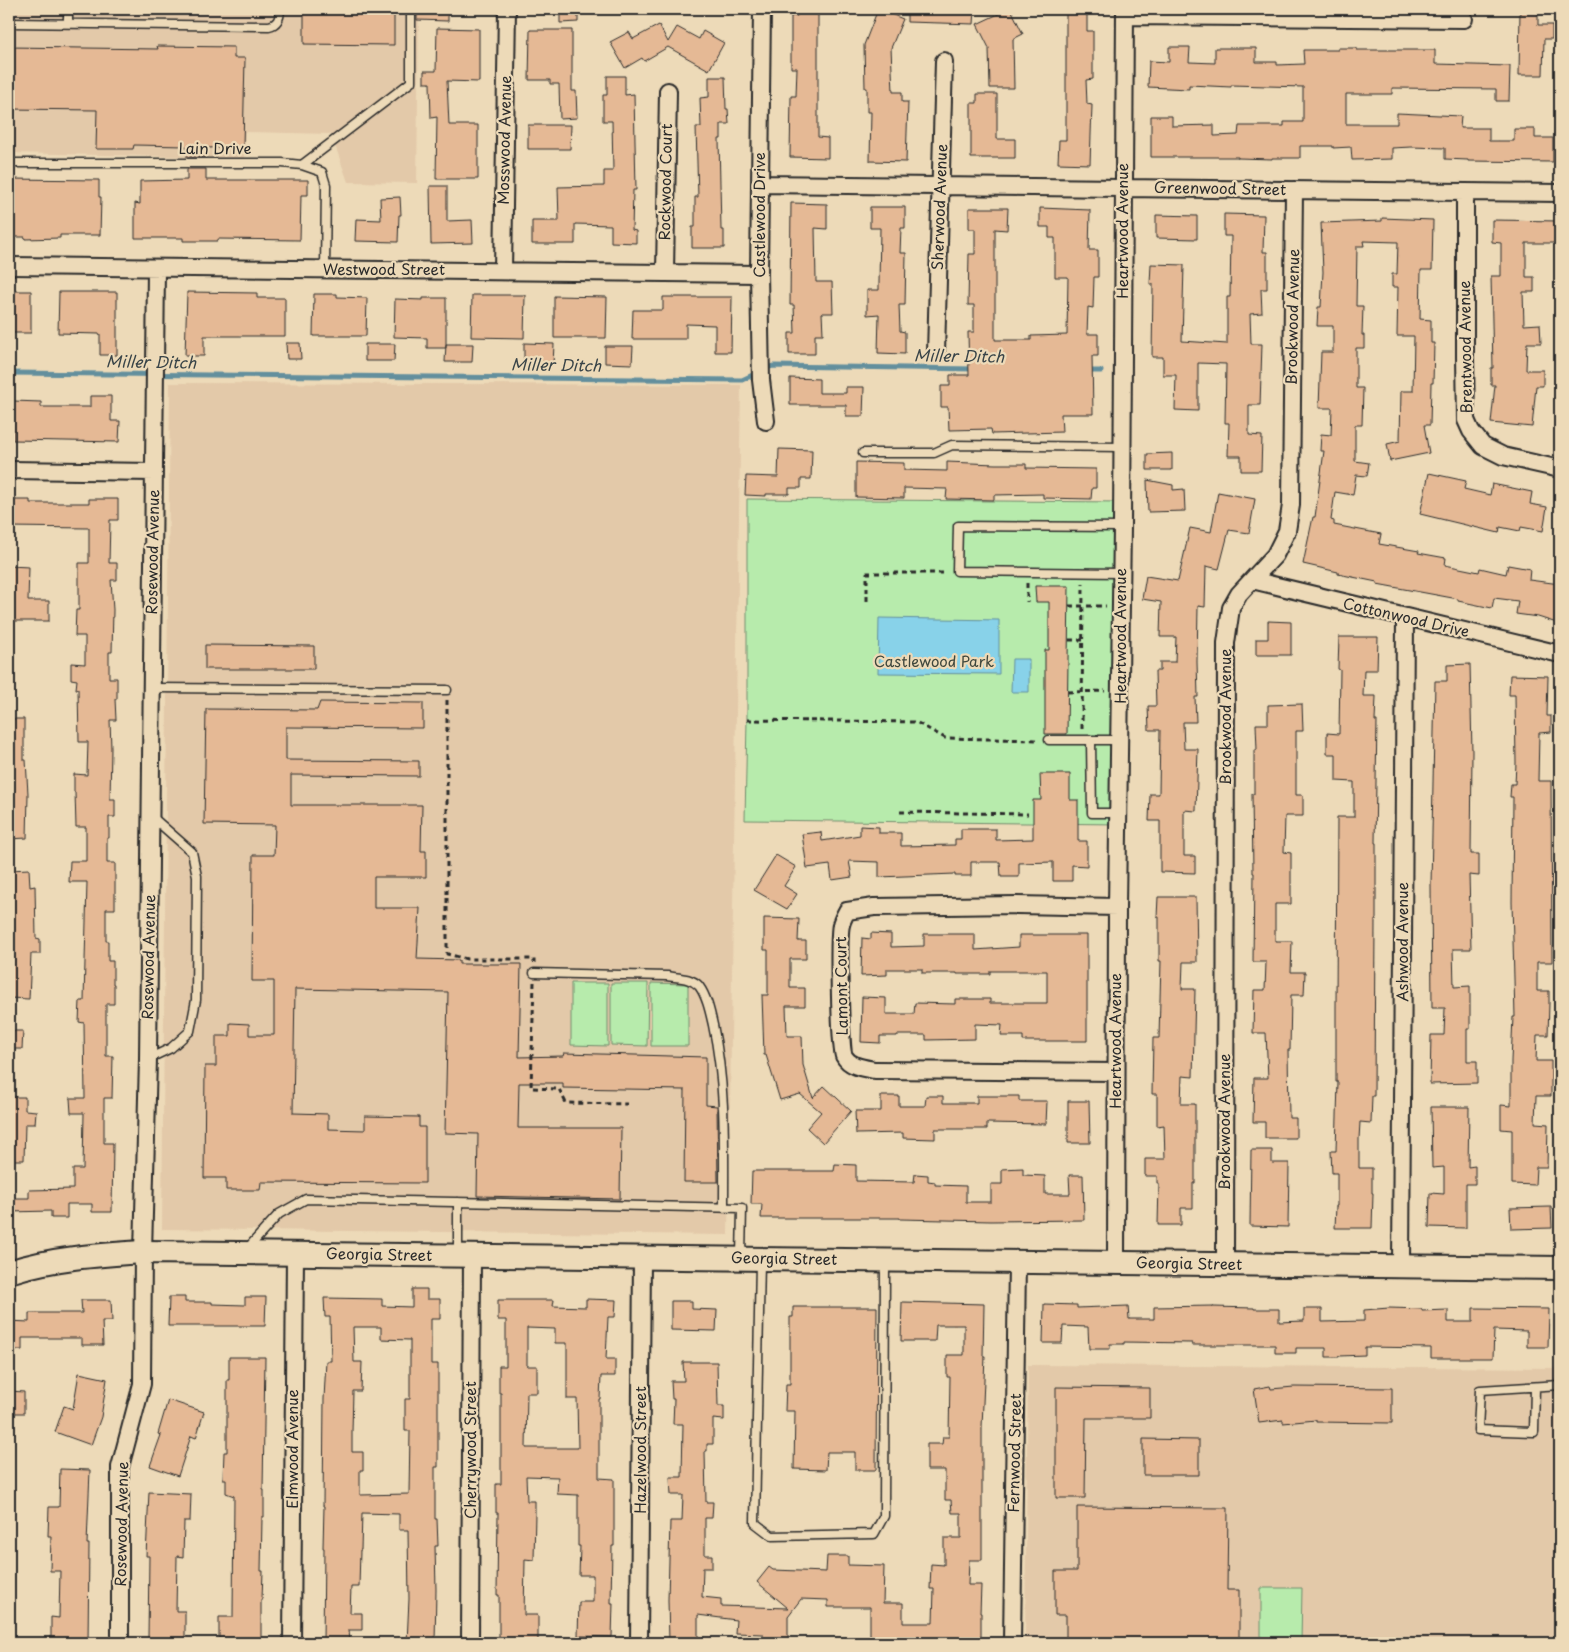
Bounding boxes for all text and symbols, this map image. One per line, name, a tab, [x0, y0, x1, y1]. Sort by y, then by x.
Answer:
street label: Mosswood Avenue	[491, 75, 516, 205]
street label: Rockwood Court	[652, 123, 677, 241]
street label: Lain Drive	[178, 136, 252, 159]
street label: Sherwood Avenue	[925, 144, 952, 270]
street label: Castlewood Drive	[747, 152, 770, 278]
street label: Heartwood Avenue	[1110, 163, 1133, 299]
street label: Greenwood Street	[1154, 175, 1286, 200]
street label: Brookwood Avenue	[1279, 248, 1304, 386]
street label: Westwood Street	[323, 257, 445, 280]
street label: Brentwood Avenue	[1452, 280, 1477, 414]
water label: Miller Ditch	[914, 342, 1005, 368]
water label: Miller Ditch	[106, 348, 197, 374]
water label: Miller Ditch	[511, 351, 602, 377]
street label: Rosewood Avenue	[139, 489, 164, 615]
street label: Heartwood Avenue	[1108, 568, 1131, 704]
street label: Cottonwood Drive	[1341, 591, 1472, 642]
park label: Castlewood Park	[874, 649, 994, 672]
street label: Brookwood Avenue	[1213, 649, 1236, 785]
street label: Ashwood Avenue	[1390, 882, 1413, 1002]
street label: Rosewood Avenue	[135, 894, 160, 1020]
street label: Lamont Court	[828, 936, 853, 1036]
street label: Heartwood Avenue	[1103, 973, 1126, 1109]
street label: Brookwood Avenue	[1212, 1054, 1235, 1190]
street label: Georgia Street	[326, 1241, 432, 1266]
street label: Georgia Street	[731, 1245, 837, 1270]
street label: Georgia Street	[1136, 1250, 1242, 1275]
street label: Cherrywood Street	[458, 1381, 481, 1519]
street label: Hazelwood Street	[628, 1386, 651, 1514]
street label: Elmwood Avenue	[280, 1389, 303, 1509]
street label: Fernwood Street	[1001, 1393, 1026, 1513]
street label: Rosewood Avenue	[108, 1461, 133, 1587]

